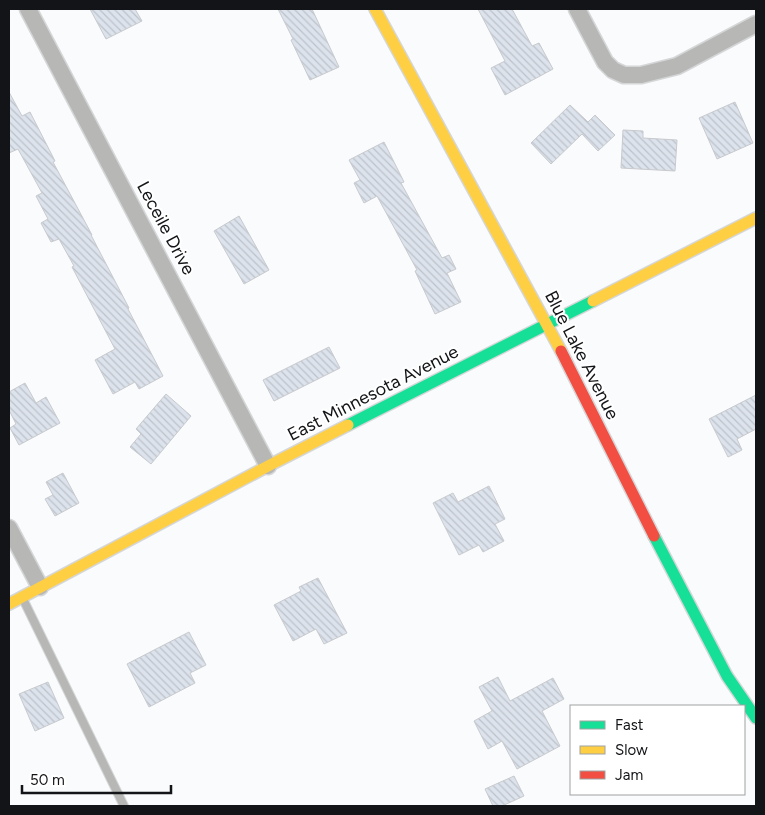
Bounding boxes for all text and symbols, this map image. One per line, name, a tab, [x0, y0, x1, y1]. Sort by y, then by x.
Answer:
street label: Leceile Drive	[132, 177, 200, 279]
street label: Blue Lake Avenue	[540, 287, 624, 423]
street label: East Minnesota Avenue	[284, 340, 462, 446]
legend	[570, 705, 745, 795]
text: Fast	[615, 716, 644, 734]
text: Slow	[615, 741, 648, 759]
scale bar	[22, 762, 171, 794]
text: Jam	[615, 766, 643, 784]
text: 50 m	[30, 771, 65, 789]

